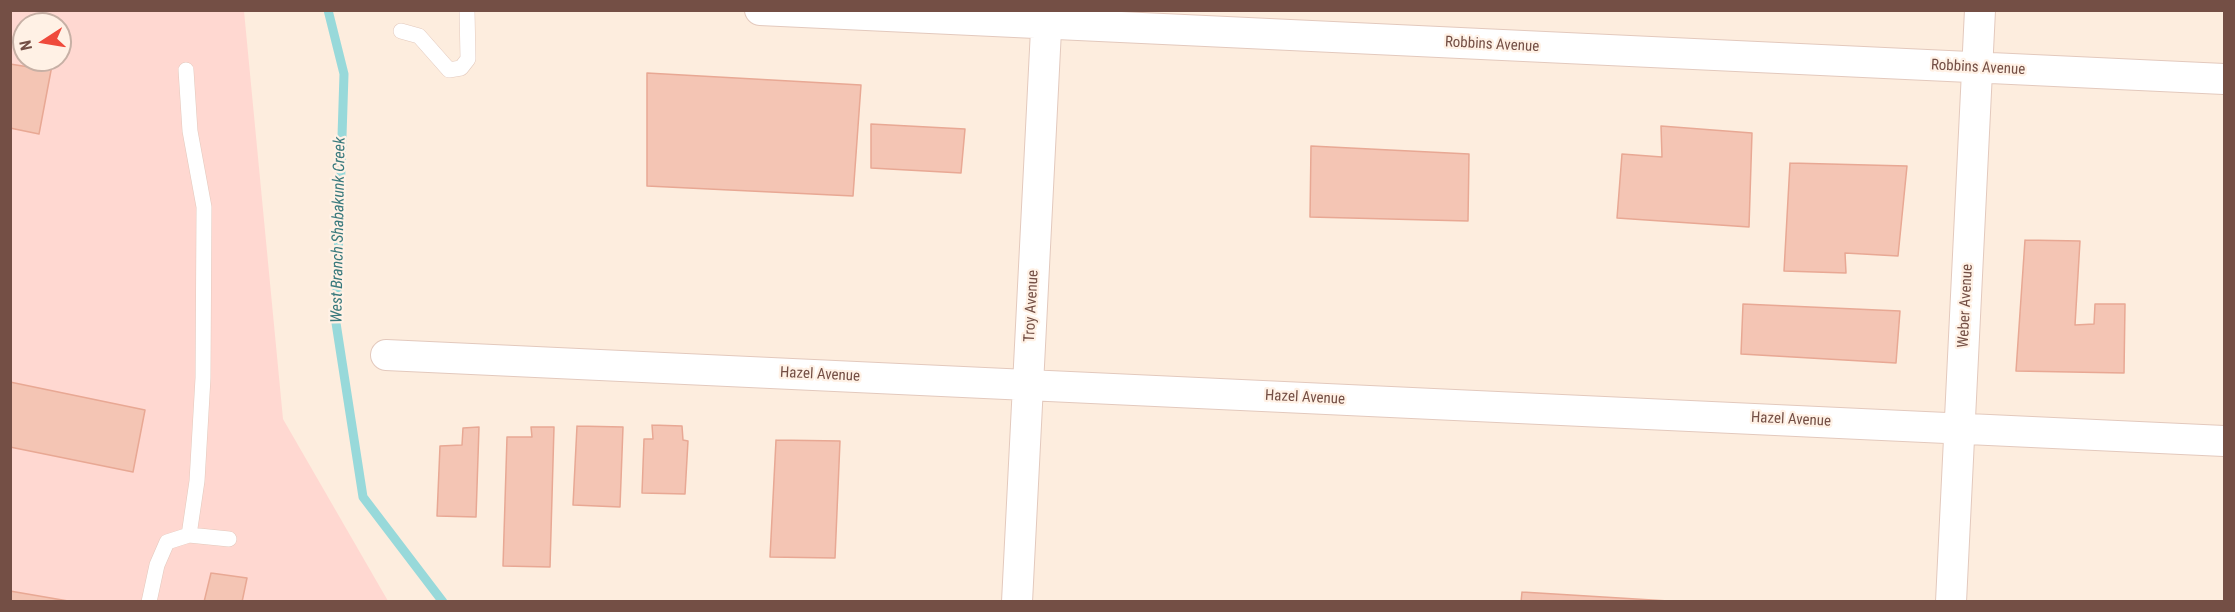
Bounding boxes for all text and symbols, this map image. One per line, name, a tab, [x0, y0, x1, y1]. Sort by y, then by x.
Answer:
north arrow	[12, 12, 72, 72]
street label: Robbins Avenue	[1444, 34, 1540, 56]
text: N	[16, 39, 36, 52]
street label: Robbins Avenue	[1930, 57, 2026, 79]
water label: West Branch Shabakunk Creek	[328, 137, 350, 323]
street label: Weber Avenue	[1955, 264, 1977, 348]
street label: Troy Avenue	[1021, 270, 1043, 342]
street label: Hazel Avenue	[780, 364, 860, 386]
street label: Hazel Avenue	[1265, 387, 1345, 409]
street label: Hazel Avenue	[1751, 409, 1831, 431]

